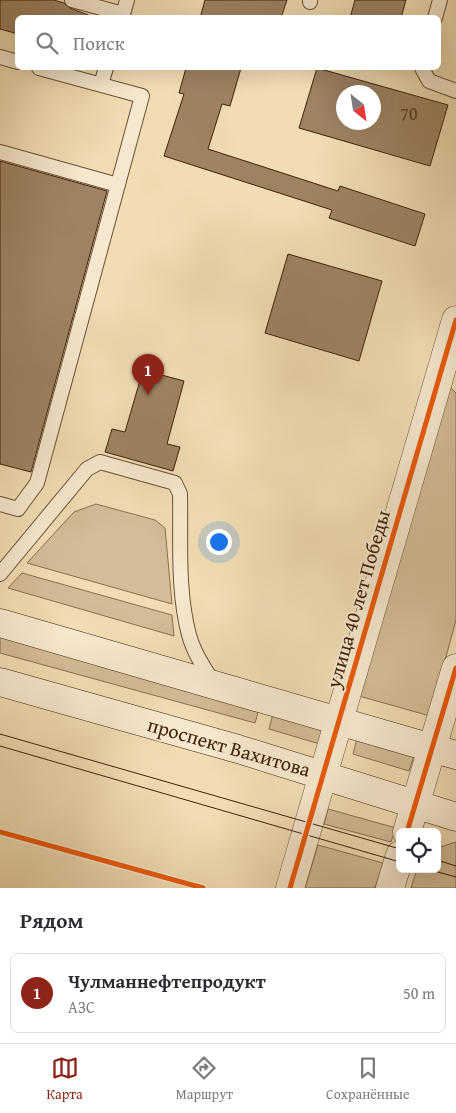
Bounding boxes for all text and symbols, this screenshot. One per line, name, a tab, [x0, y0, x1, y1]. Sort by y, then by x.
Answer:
search box	[15, 15, 441, 70]
icon: search	[33, 29, 61, 57]
text: Поиск	[73, 29, 125, 57]
north arrow	[336, 85, 381, 130]
house number: 70	[400, 100, 418, 127]
pin: 1	[132, 354, 164, 395]
street label: улица 40 лет Победы	[318, 506, 397, 692]
your location	[206, 529, 232, 555]
street label: проспект Вахитова	[144, 709, 315, 784]
map controls	[396, 828, 441, 873]
button: locate	[396, 828, 441, 873]
text: Рядом	[20, 905, 83, 936]
text: Чулманнефтепродукт	[68, 967, 266, 995]
text: 1	[33, 981, 41, 1005]
text: 50 m	[403, 981, 435, 1005]
text: АЗС	[68, 995, 95, 1019]
tab: Карта	[47, 1054, 83, 1104]
tab: Маршрут	[176, 1054, 233, 1104]
tab: Сохранённые	[326, 1054, 409, 1104]

